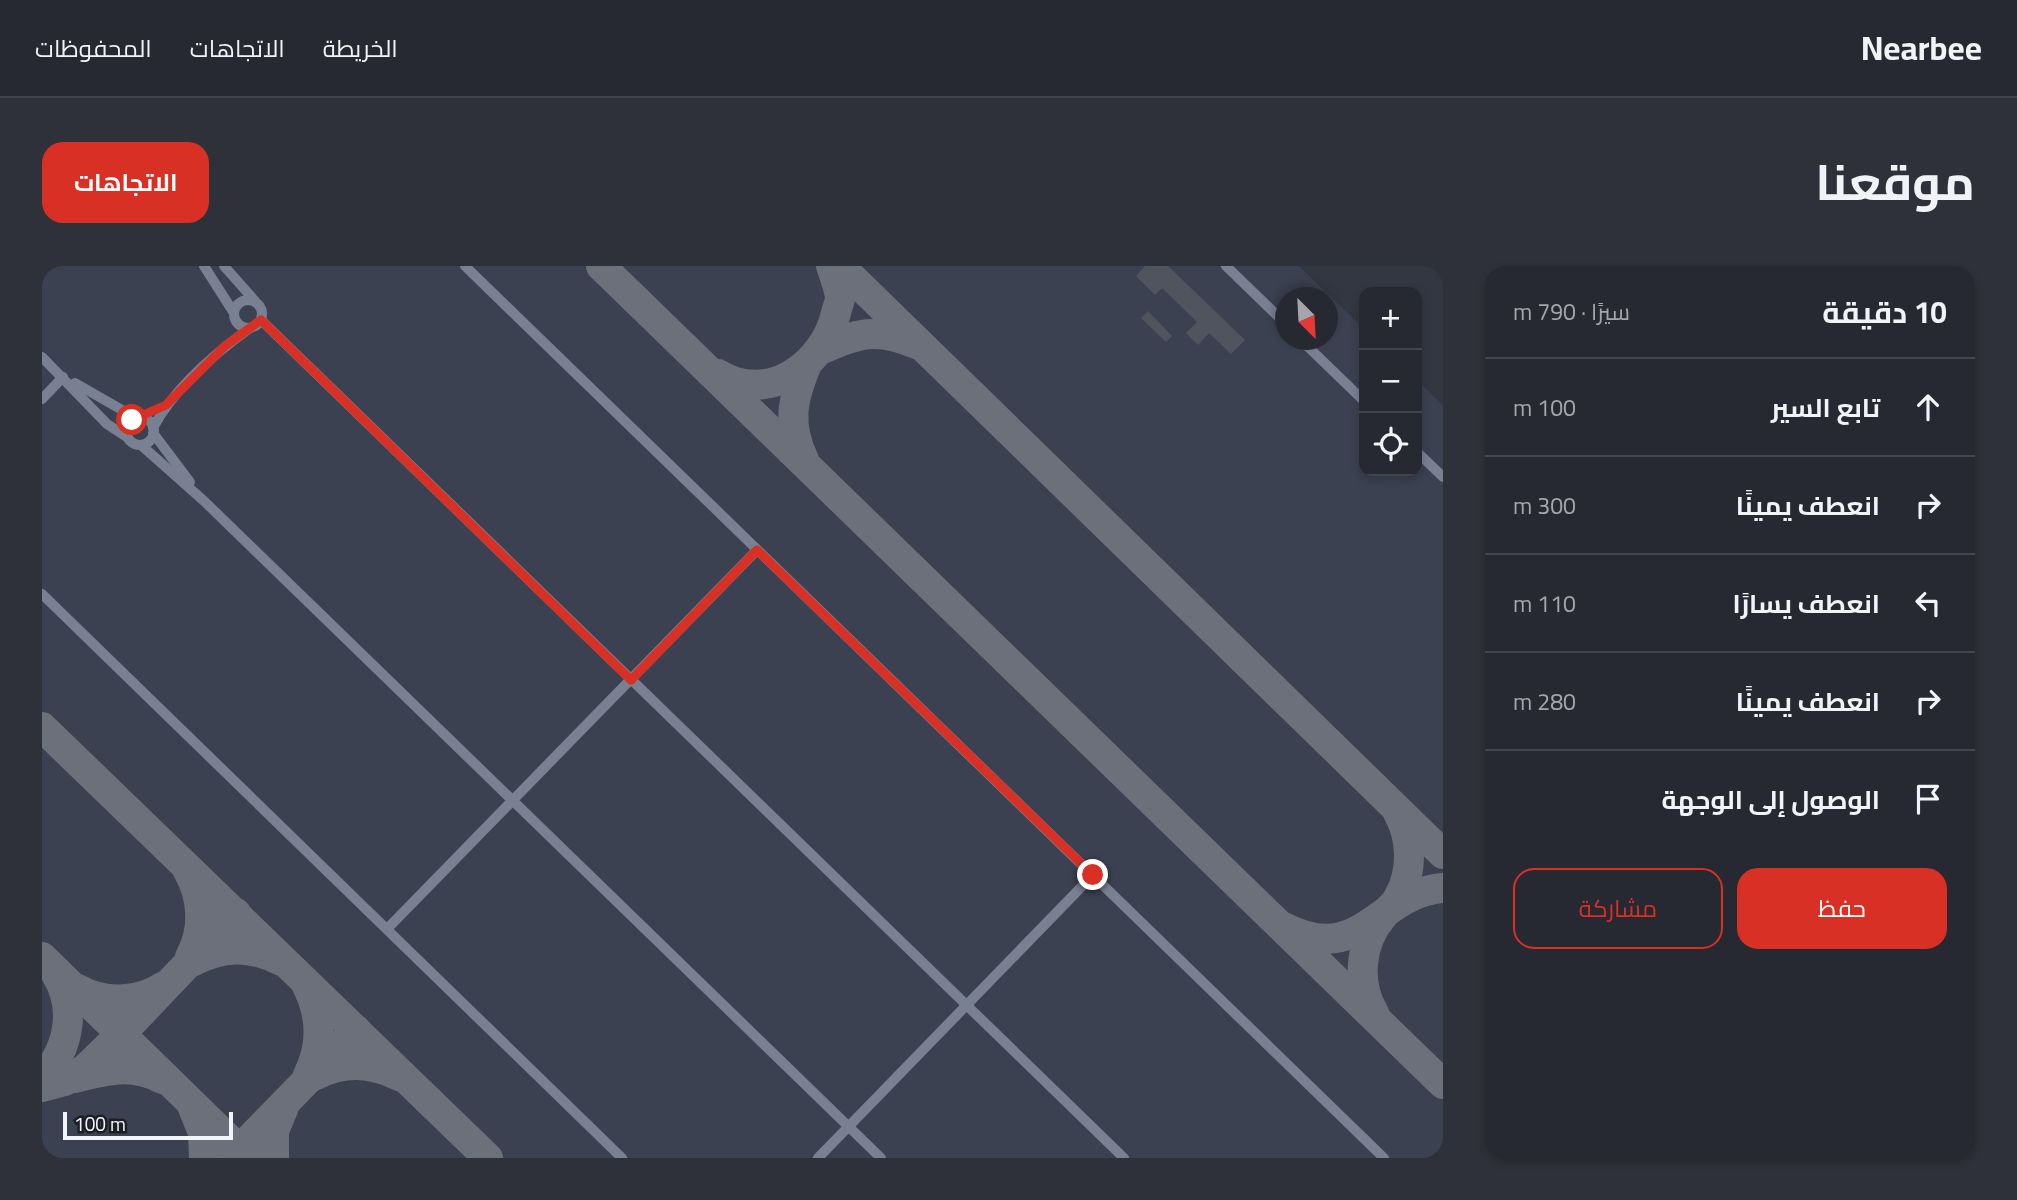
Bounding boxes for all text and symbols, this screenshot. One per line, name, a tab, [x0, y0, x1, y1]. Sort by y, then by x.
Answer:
text: Nearbee	[1861, 17, 1982, 79]
text: المحفوظات	[35, 26, 152, 71]
text: الاتجاهات	[190, 26, 285, 71]
text: الخريطة	[323, 26, 398, 71]
text: موقعنا	[1815, 136, 1975, 228]
button: الاتجاهات	[42, 142, 209, 223]
text: 10 دقيقة	[1822, 284, 1947, 340]
north arrow	[1275, 287, 1338, 350]
map controls	[1359, 287, 1422, 476]
button: +	[1359, 287, 1422, 350]
text: سيرًا · 790 m	[1513, 290, 1630, 333]
button: −	[1359, 350, 1422, 413]
text: تابع السير	[1771, 383, 1880, 432]
text: 100 m	[1513, 386, 1576, 429]
icon: ahead	[1909, 388, 1947, 426]
route start	[116, 404, 147, 435]
button: locate	[1359, 413, 1422, 476]
text: انعطف يمينًا	[1736, 481, 1880, 530]
text: 300 m	[1513, 484, 1576, 527]
icon: right	[1909, 486, 1947, 524]
text: انعطف يسارًا	[1733, 579, 1880, 628]
text: 110 m	[1513, 582, 1576, 625]
icon: left	[1909, 584, 1947, 622]
text: انعطف يمينًا	[1736, 677, 1880, 726]
text: 280 m	[1513, 680, 1576, 723]
icon: right	[1909, 682, 1947, 720]
text: الوصول إلى الوجهة	[1662, 775, 1880, 824]
icon: arrive	[1909, 780, 1947, 818]
route end	[1077, 859, 1108, 890]
button: مشاركة	[1513, 868, 1723, 949]
button: حفظ	[1737, 868, 1947, 949]
text: 100 m	[74, 1106, 126, 1142]
scale bar	[63, 1109, 233, 1141]

